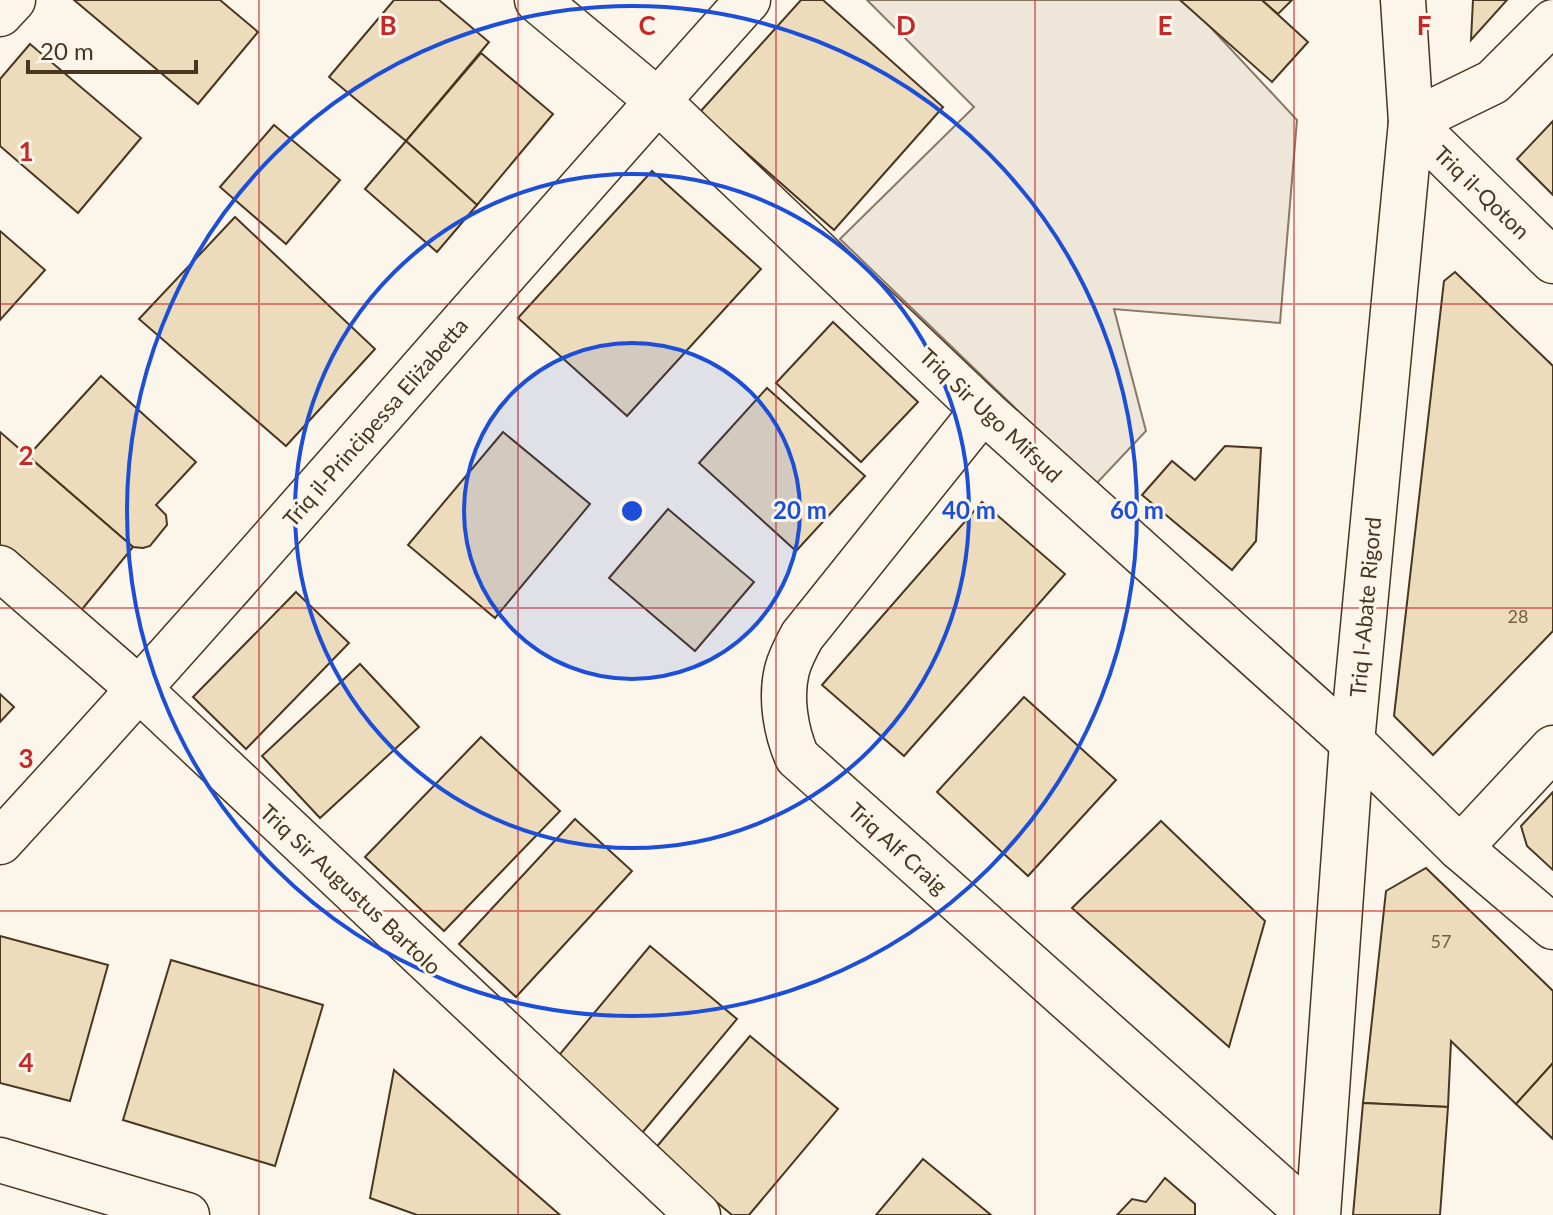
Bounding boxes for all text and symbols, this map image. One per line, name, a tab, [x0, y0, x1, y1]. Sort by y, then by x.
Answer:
text: B	[379, 9, 397, 41]
text: C	[638, 9, 656, 41]
text: D	[896, 9, 916, 41]
text: E	[1158, 9, 1172, 41]
text: F	[1417, 9, 1431, 41]
scale bar	[28, 24, 196, 74]
text: 20 m	[40, 36, 94, 65]
text: 1	[18, 135, 34, 167]
street label: Triq il-Qoton	[1428, 140, 1536, 244]
street label: Triq il-Prinċipessa Eliżabetta	[277, 312, 473, 532]
street label: Triq Sir Ugo Mifsud	[914, 342, 1068, 488]
text: 2	[18, 439, 34, 471]
text: 20 m	[773, 495, 827, 524]
text: 40 m	[942, 495, 996, 524]
text: 60 m	[1110, 495, 1164, 524]
centre of rings	[618, 497, 646, 525]
street label: Triq l-Abate Rigord	[1344, 516, 1386, 698]
house number: 28	[1508, 605, 1528, 627]
text: 3	[18, 742, 34, 774]
street label: Triq Alf Craig	[843, 796, 953, 900]
street label: Triq Sir Augustus Bartolo	[255, 798, 447, 980]
house number: 57	[1431, 930, 1451, 952]
text: 4	[18, 1046, 34, 1078]

